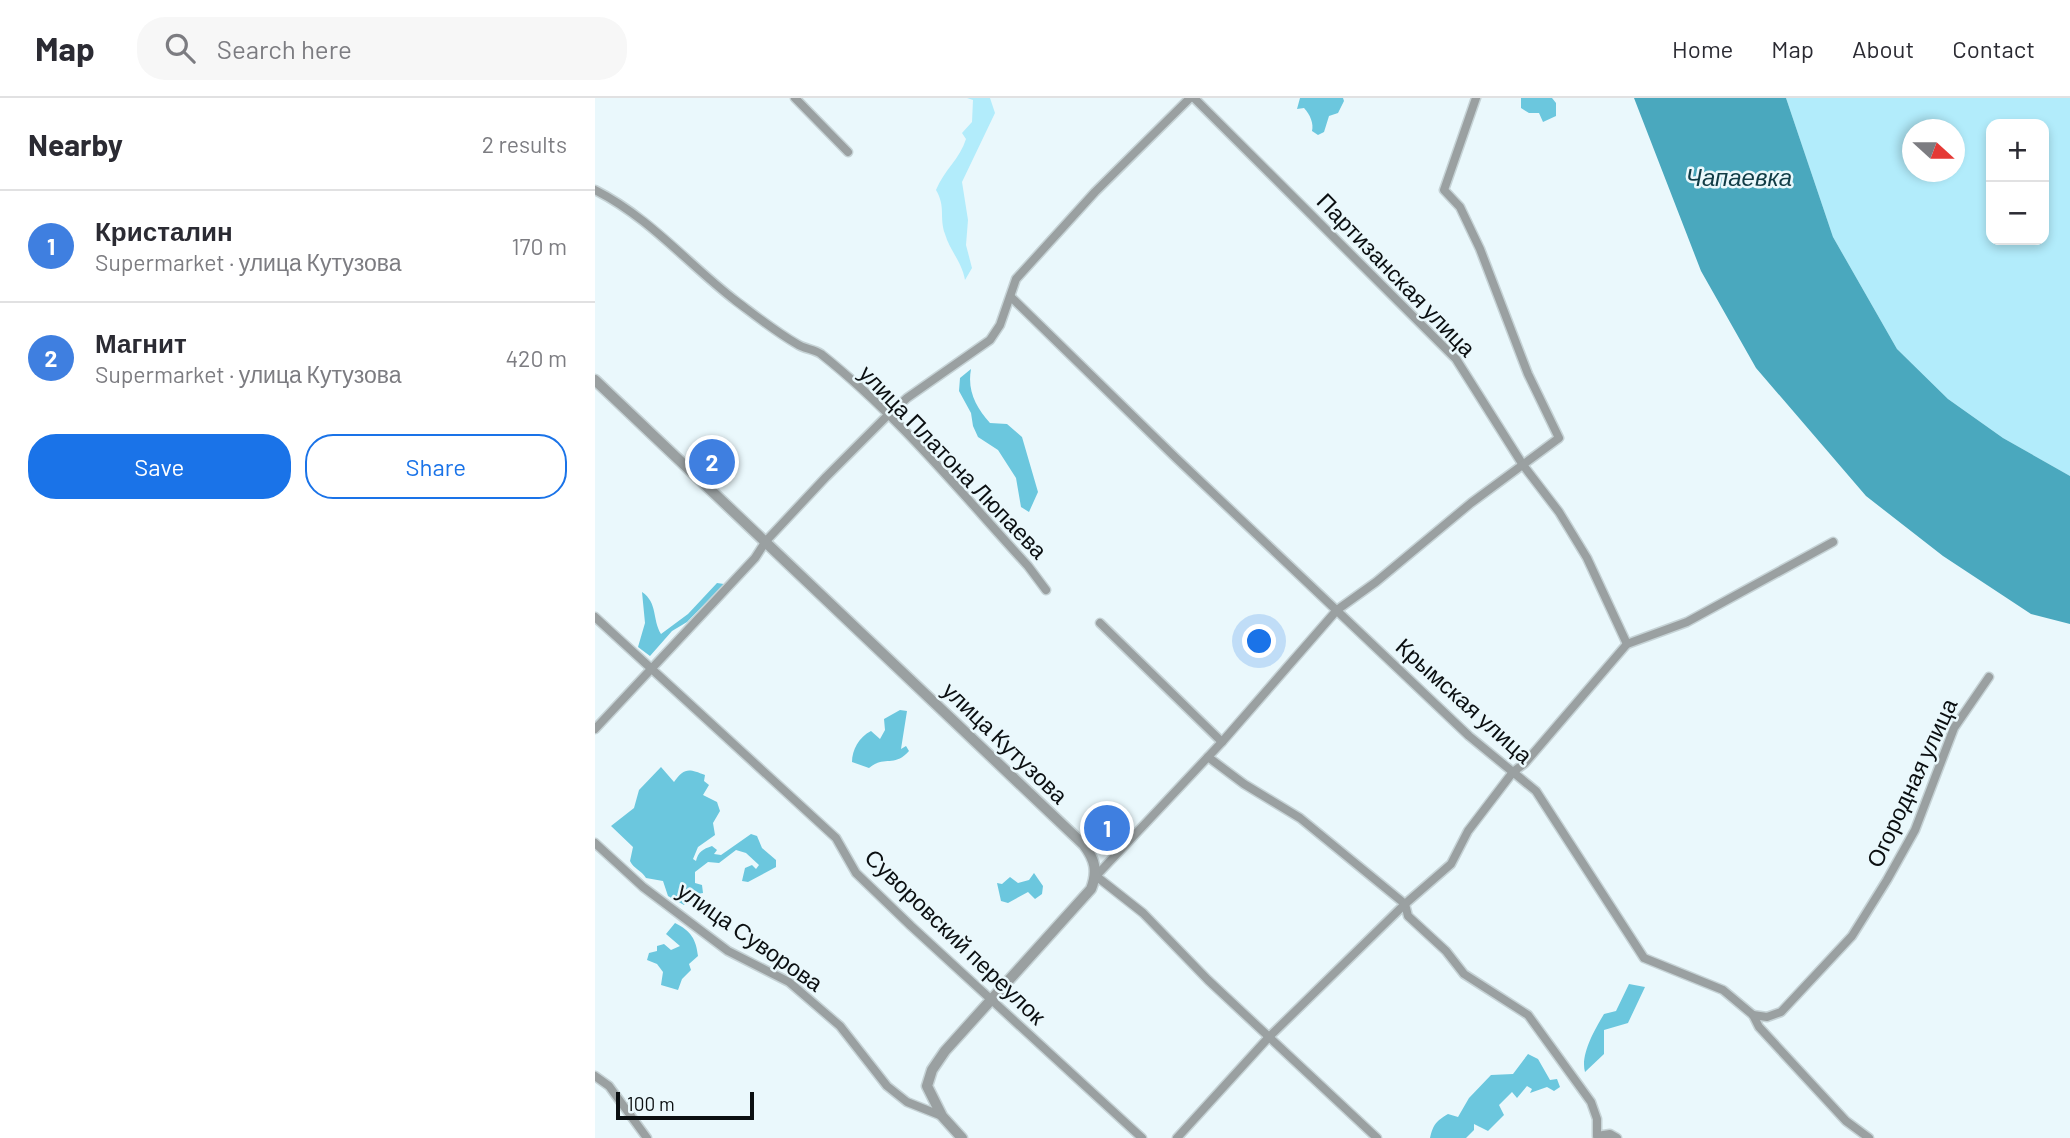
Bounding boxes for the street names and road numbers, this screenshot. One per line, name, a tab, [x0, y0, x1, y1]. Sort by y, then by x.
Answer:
street label: Партизанская улица	[1312, 187, 1482, 362]
street label: улица Платона Люпаева	[854, 359, 1054, 564]
street label: Крымская улица	[1391, 632, 1539, 769]
street label: улица Кутузова	[937, 676, 1074, 809]
street label: Огородная улица	[1860, 694, 1963, 871]
street label: Суворовский переулок	[860, 843, 1053, 1030]
street label: улица Суворова	[672, 876, 829, 997]

